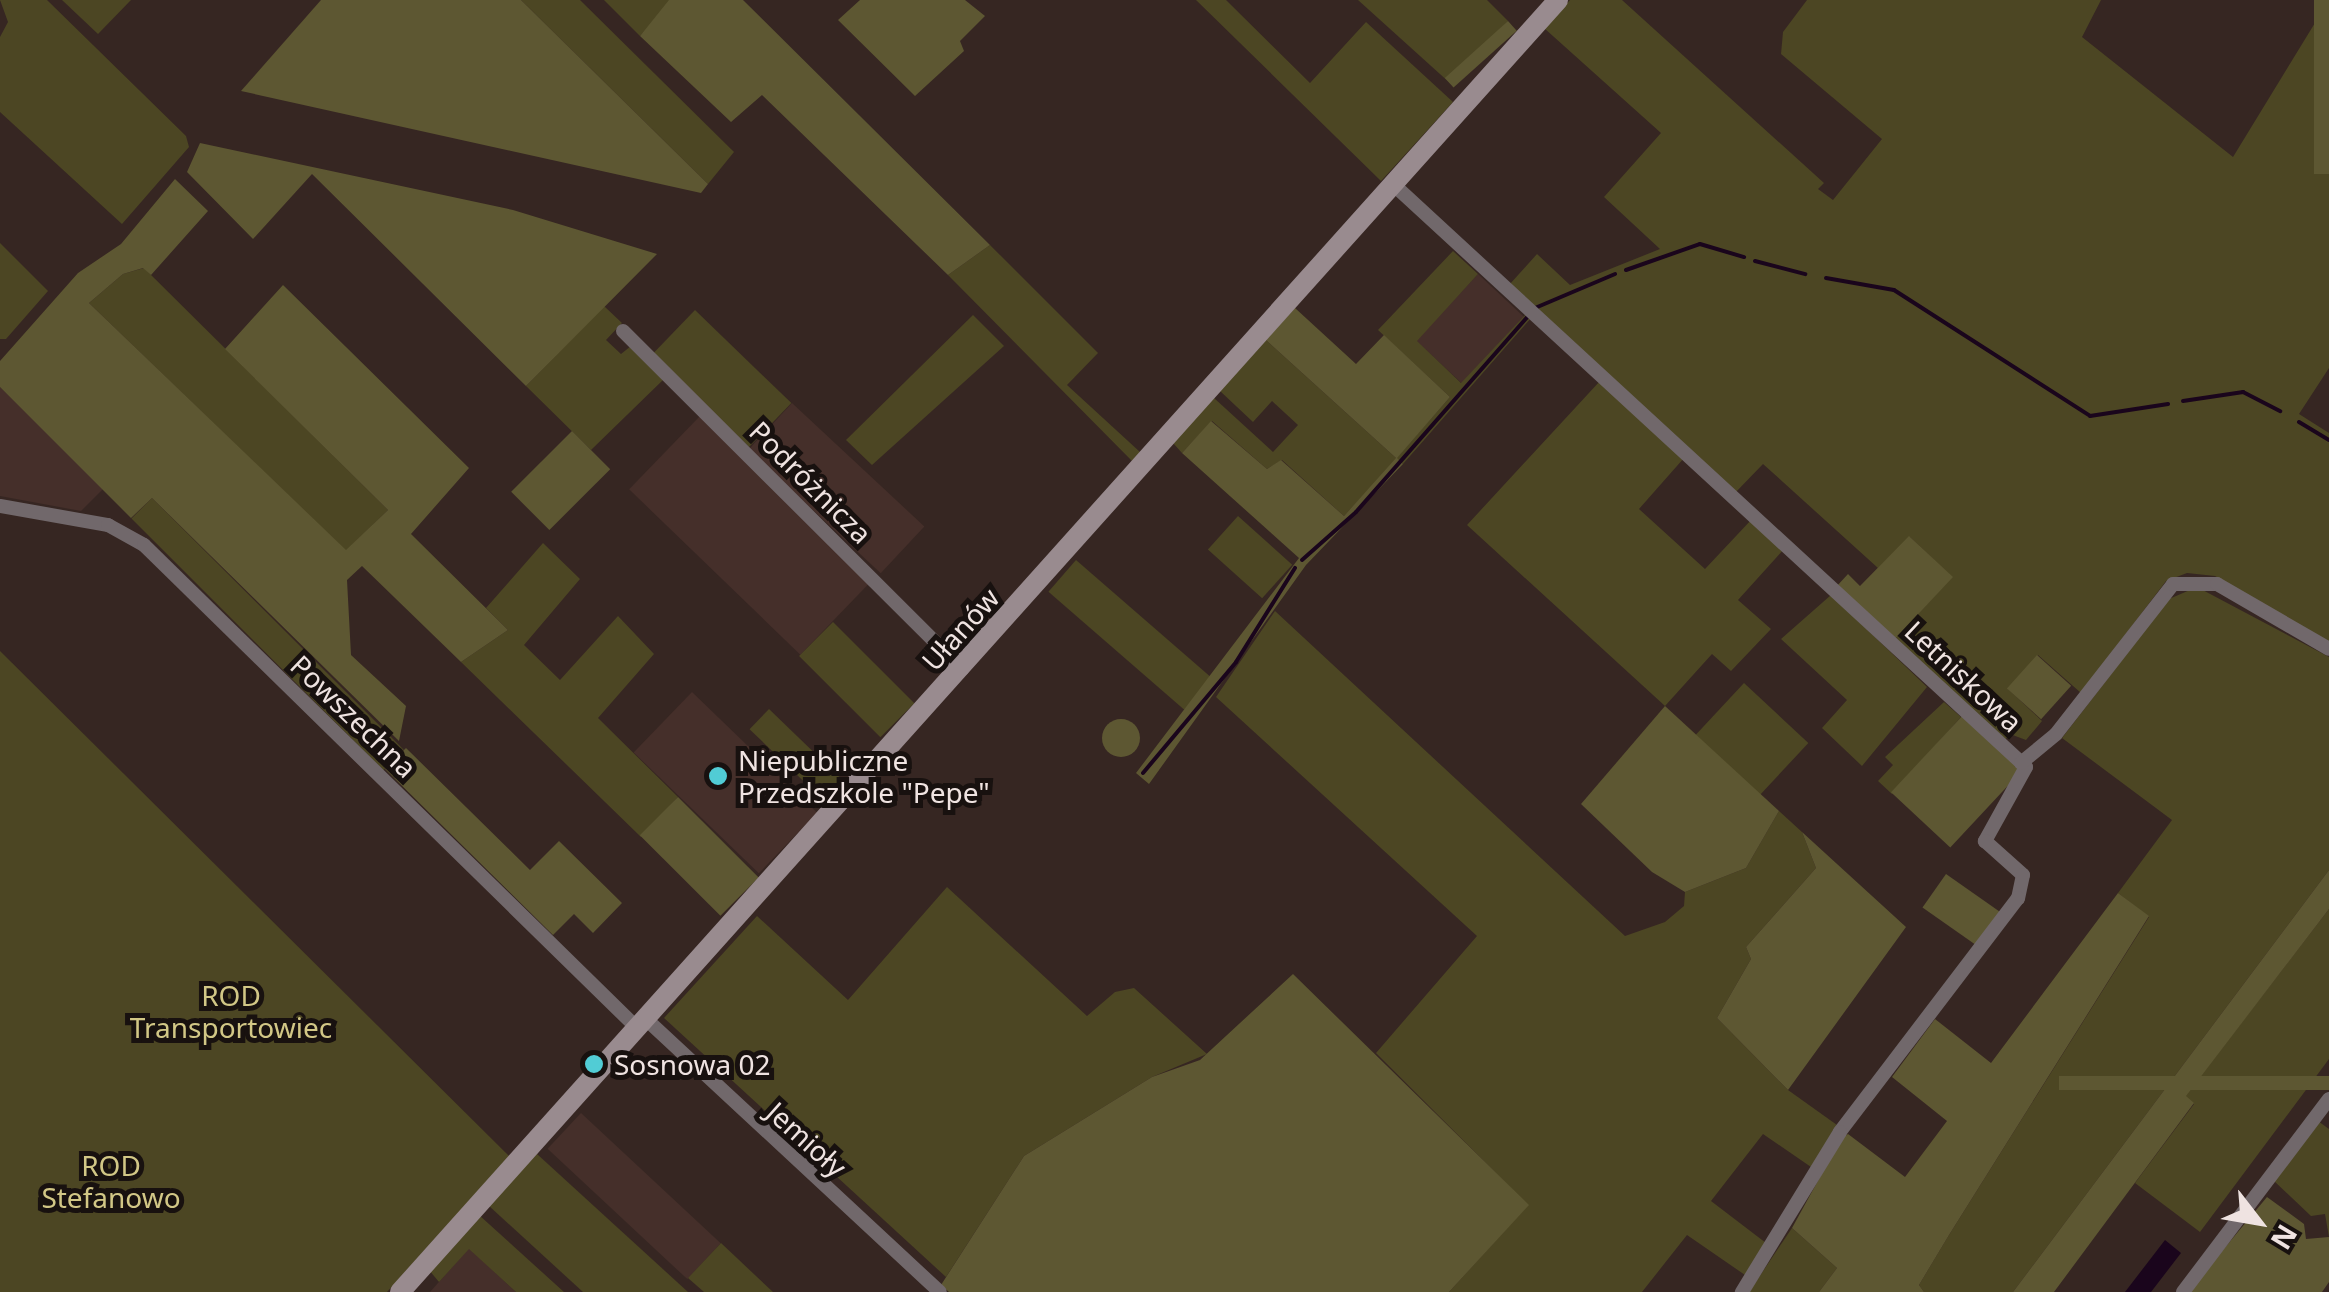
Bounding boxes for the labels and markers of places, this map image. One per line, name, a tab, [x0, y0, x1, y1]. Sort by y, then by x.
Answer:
place label: Niepubliczne Przedszkole "Pepe"	[738, 743, 990, 809]
marker: Niepubliczne Przedszkole "Pepe"	[707, 765, 729, 787]
place label: Sosnowa 02	[614, 1047, 770, 1081]
marker: Sosnowa 02	[583, 1053, 605, 1075]

